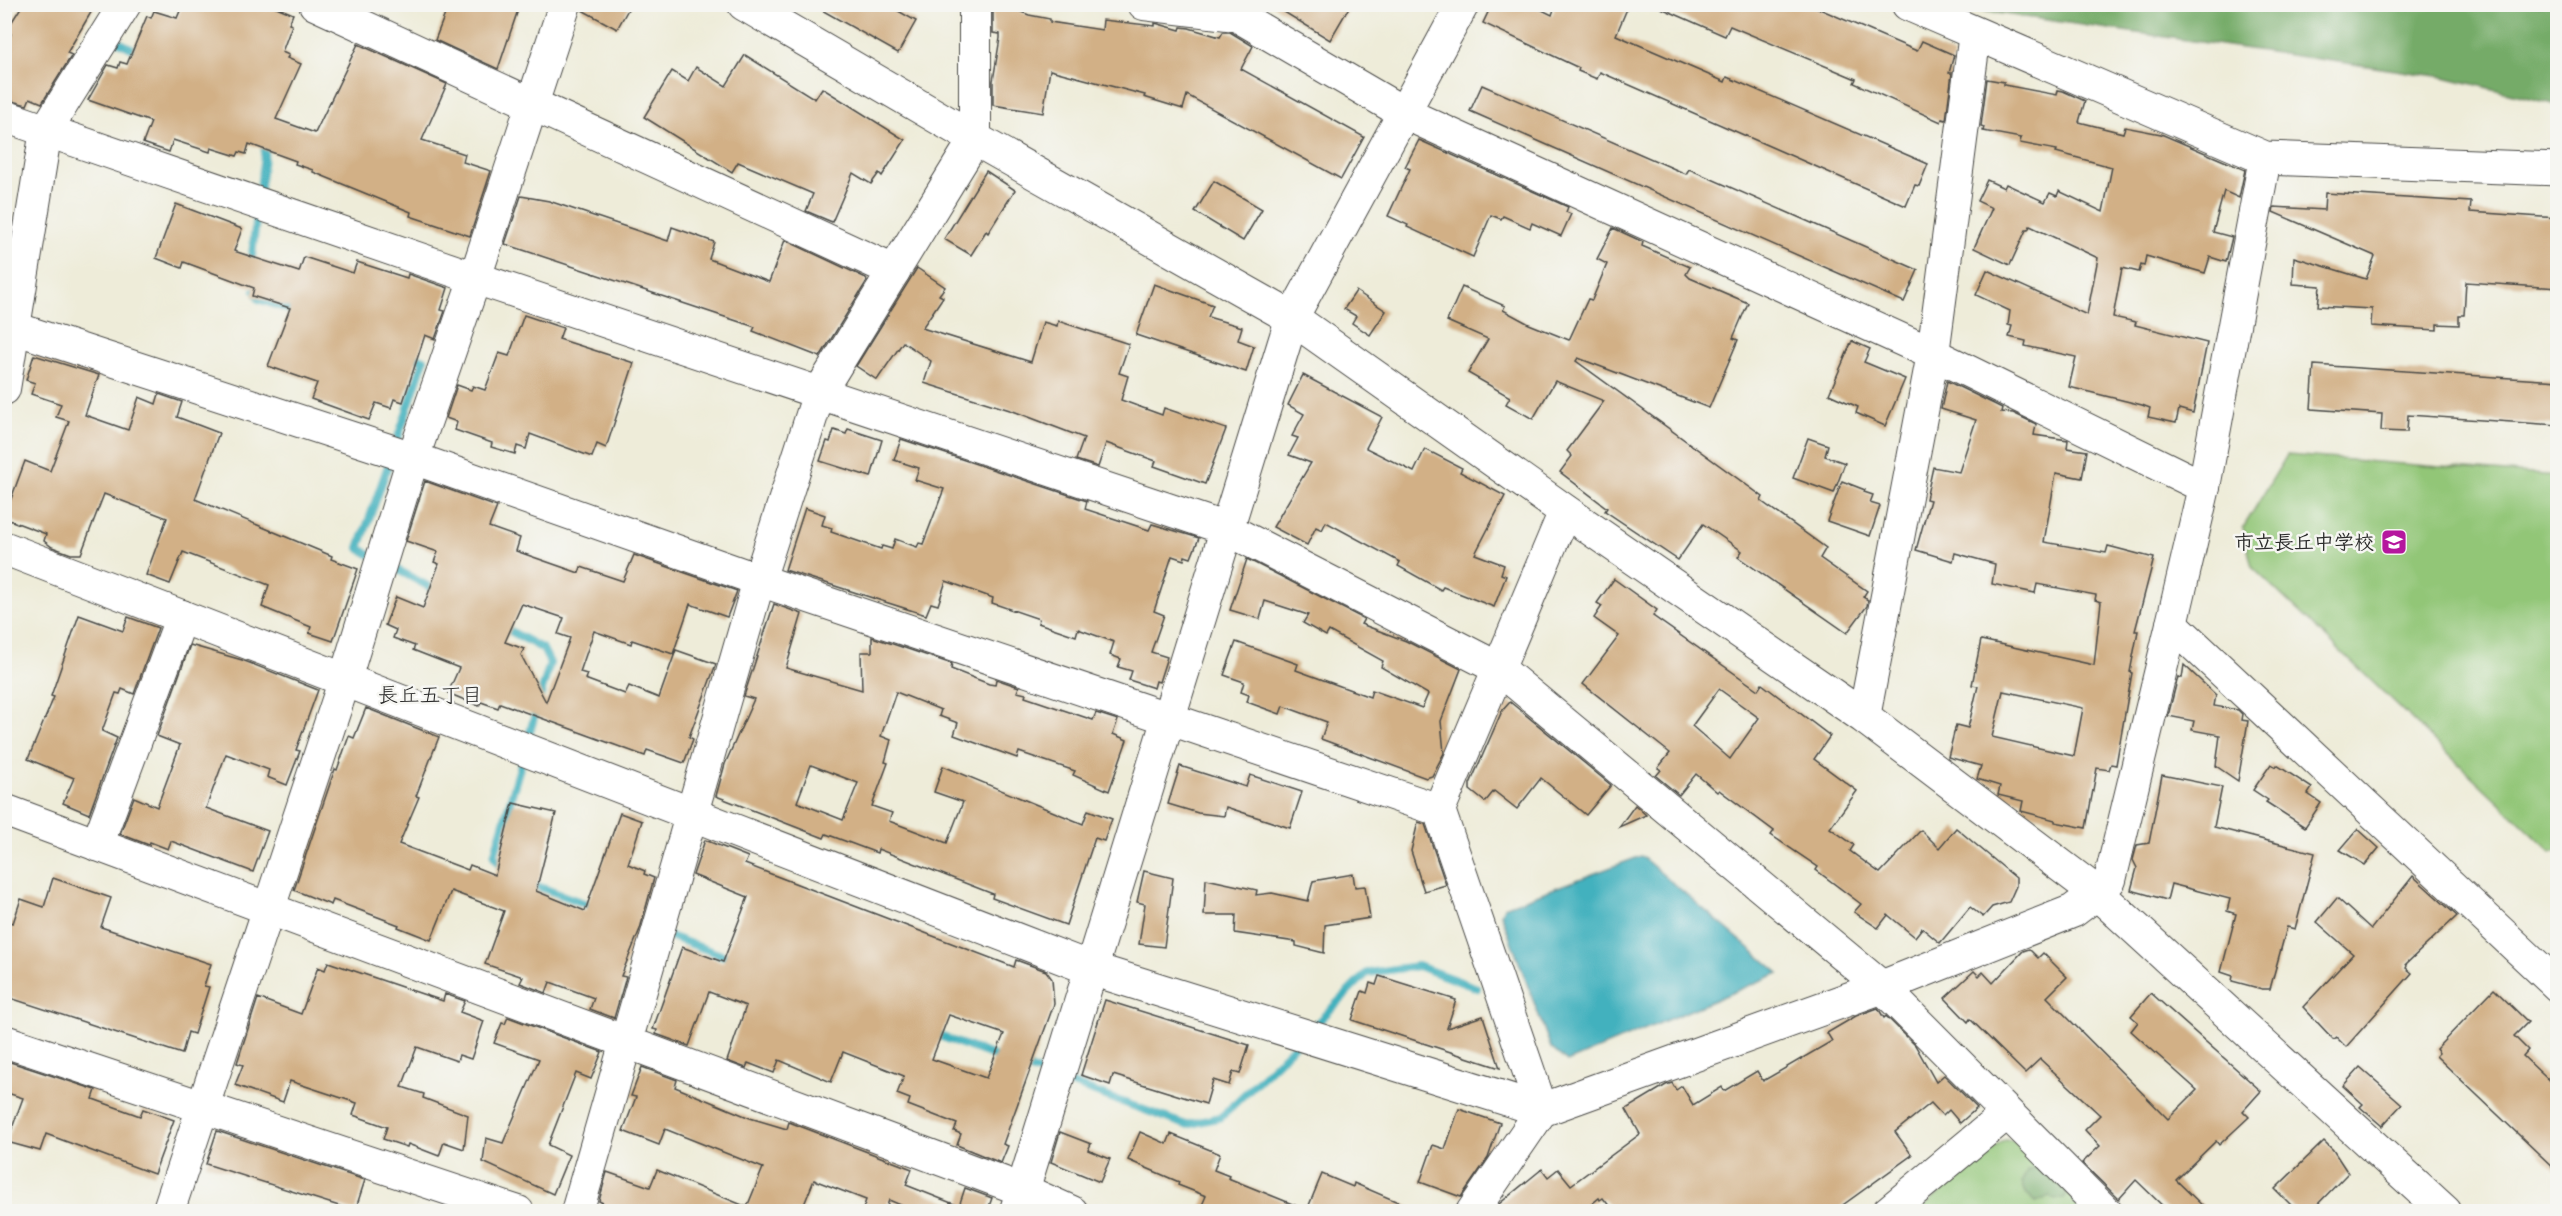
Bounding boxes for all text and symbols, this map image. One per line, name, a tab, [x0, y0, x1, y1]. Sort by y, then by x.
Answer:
place label: 市立長丘中学校	[2234, 525, 2374, 560]
school or university icon: 市立長丘中学校	[2379, 527, 2409, 557]
district label: 長丘五丁目	[378, 676, 483, 714]

